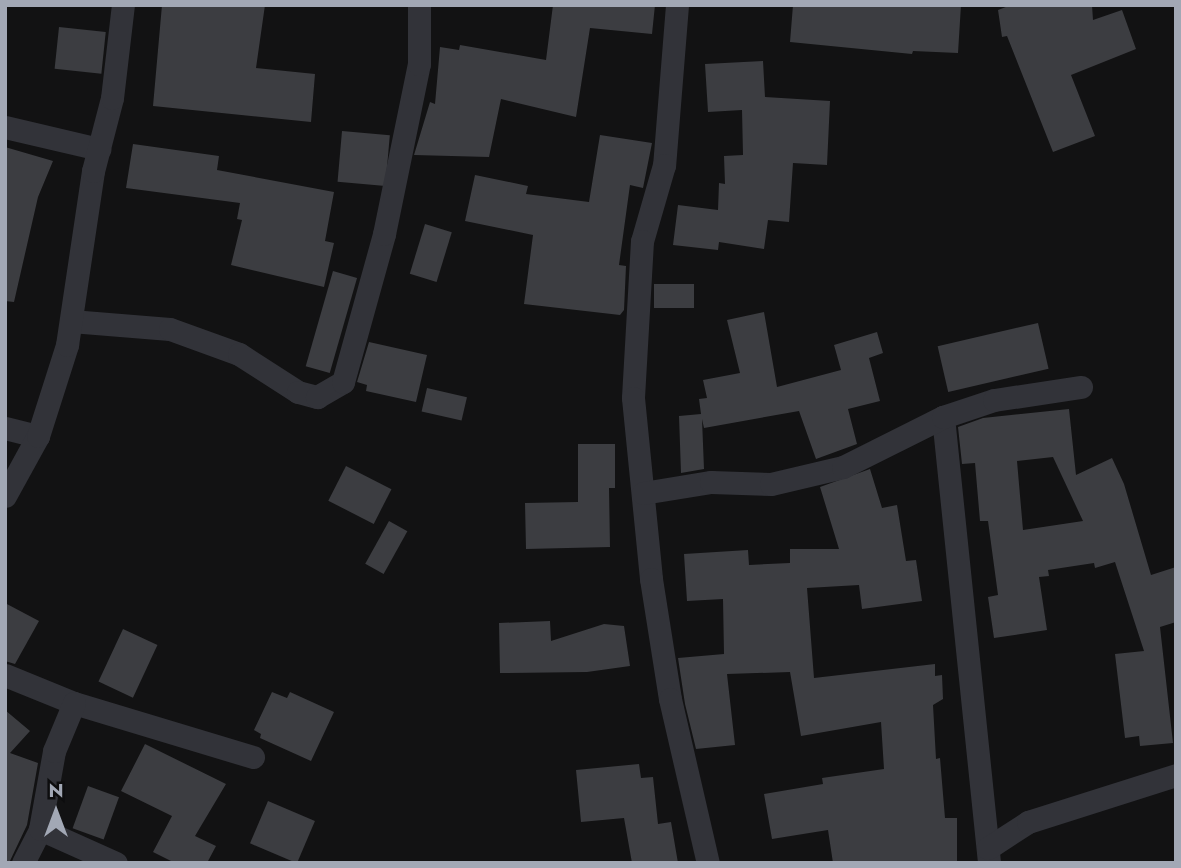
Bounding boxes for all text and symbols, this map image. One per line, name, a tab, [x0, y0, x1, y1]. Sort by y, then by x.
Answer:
north arrow	[21, 777, 91, 847]
text: N	[48, 777, 64, 804]

